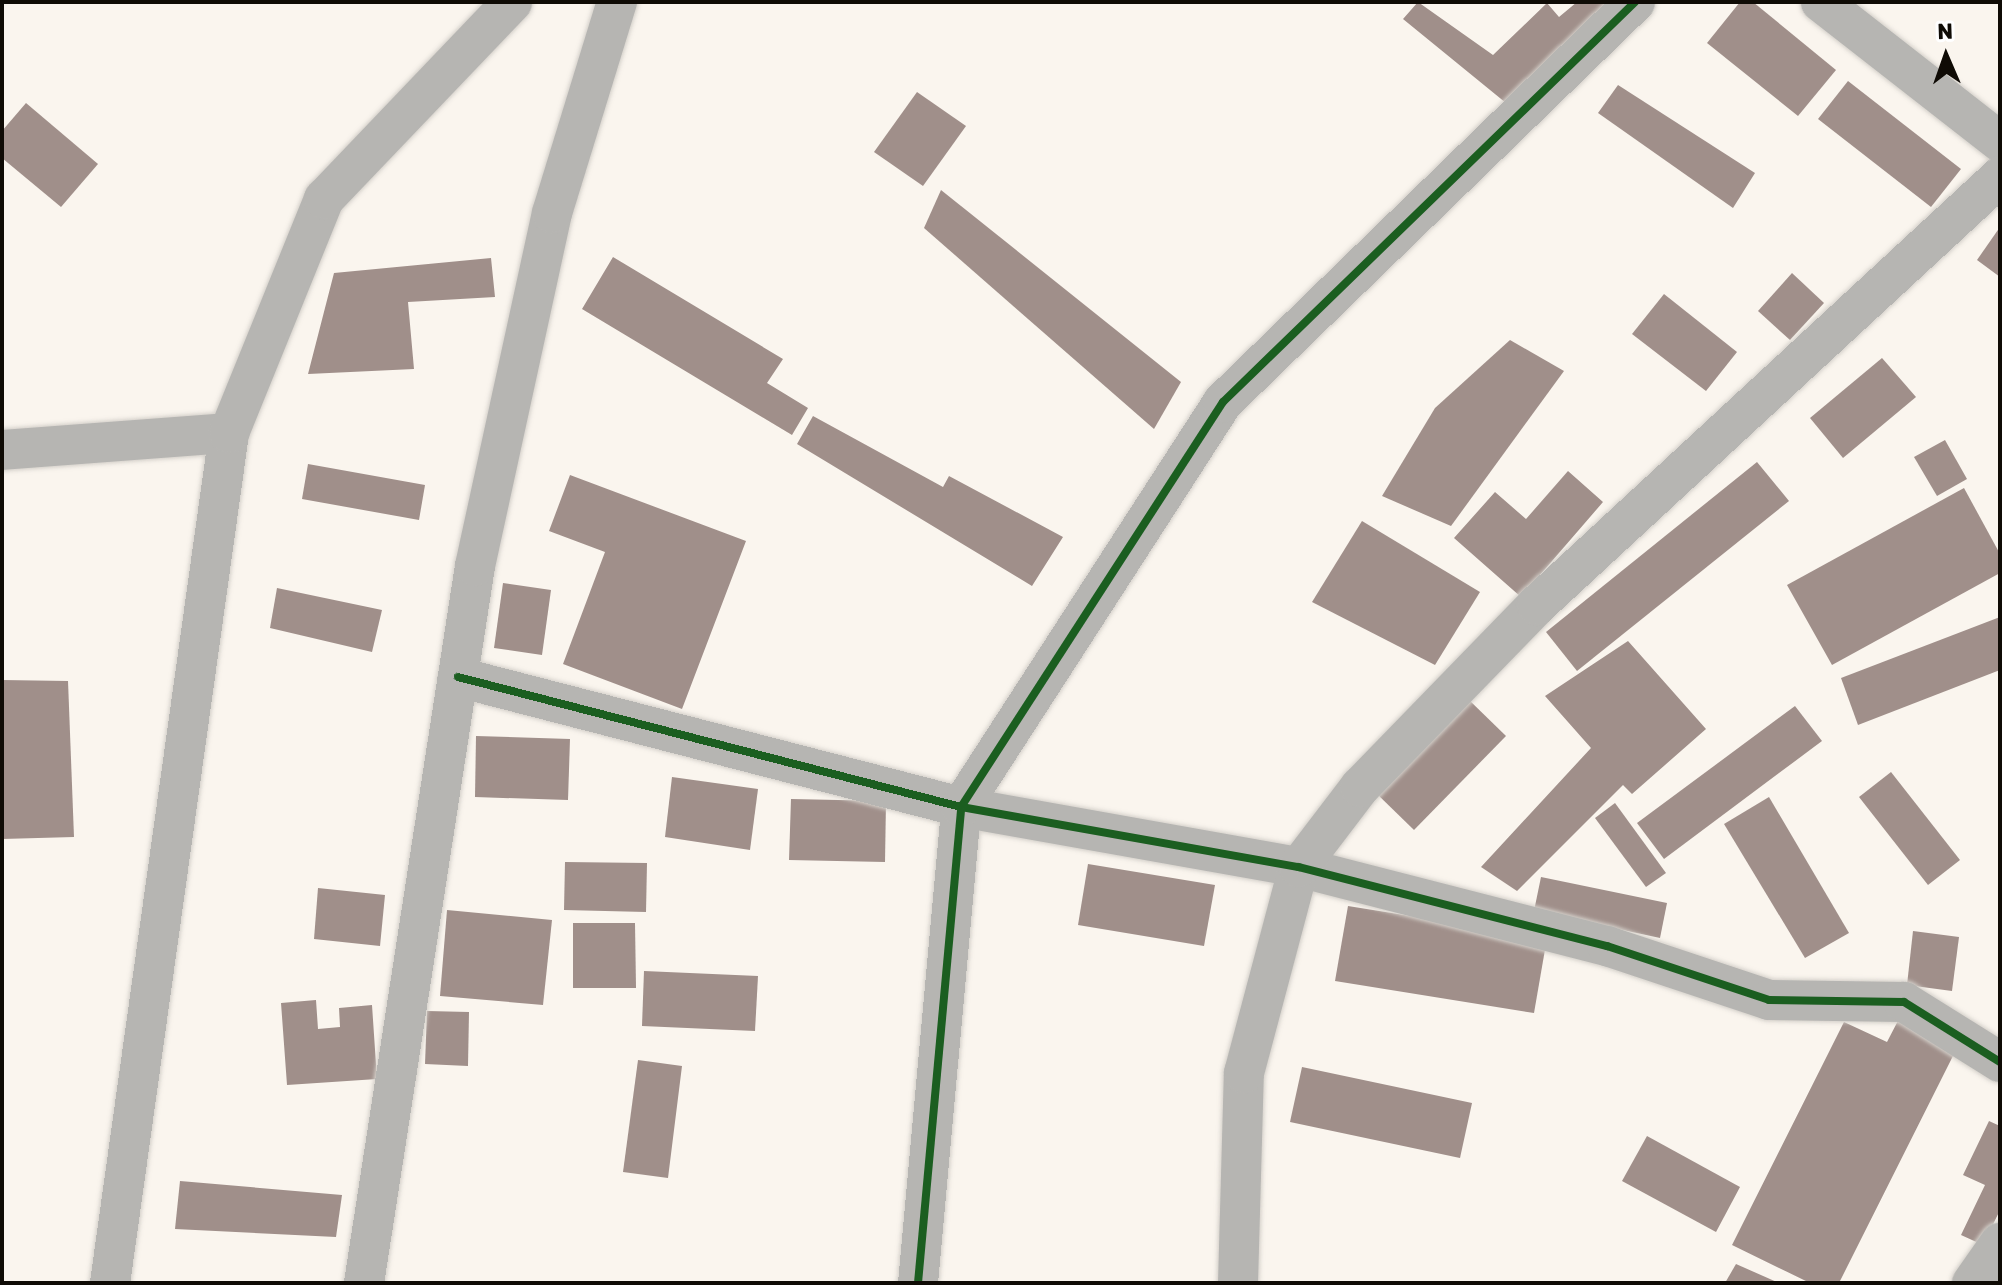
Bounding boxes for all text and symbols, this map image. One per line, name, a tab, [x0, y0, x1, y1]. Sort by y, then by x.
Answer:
north arrow	[1906, 16, 1986, 96]
text: N	[1937, 18, 1954, 45]

